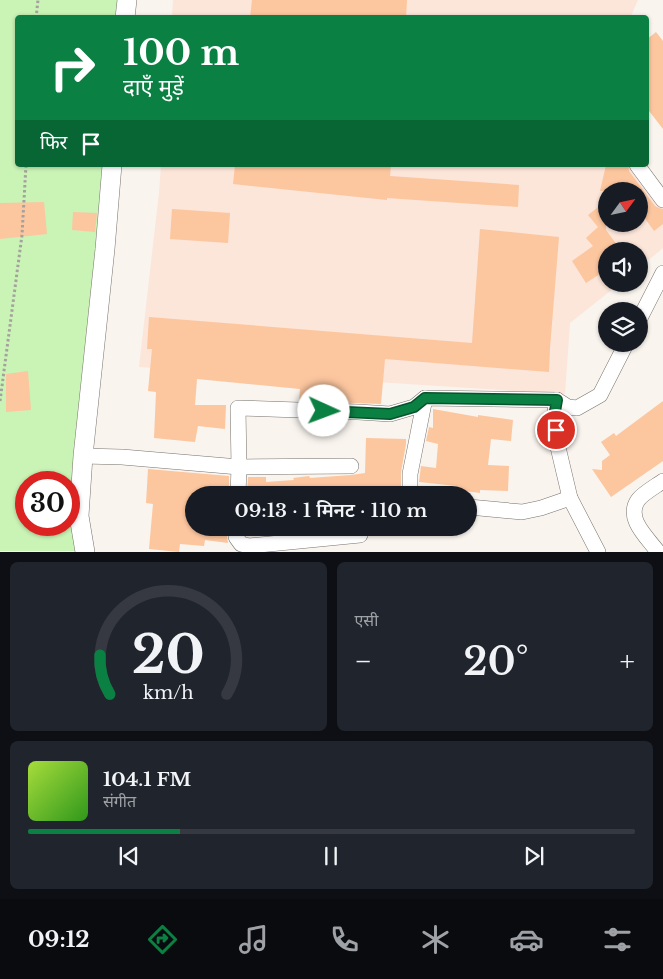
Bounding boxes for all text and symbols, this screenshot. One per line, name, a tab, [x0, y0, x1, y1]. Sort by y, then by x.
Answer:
text: 100 m	[123, 31, 239, 74]
icon: right	[40, 35, 105, 100]
text: दाएँ मुड़ें	[123, 74, 184, 101]
icon: arrive	[77, 130, 105, 158]
text: फिर	[40, 131, 67, 154]
north arrow	[598, 182, 648, 232]
map controls	[598, 182, 648, 352]
button: sound	[598, 242, 648, 292]
button: layers	[598, 302, 648, 352]
position arrow	[297, 384, 349, 436]
pin	[535, 409, 577, 451]
icon: arrive	[542, 416, 570, 444]
speed limit sign: 30	[15, 471, 80, 536]
text: 09:13 · 1 मिनट · 110 m	[235, 499, 427, 522]
text: एसी	[355, 610, 378, 630]
text: 20	[132, 623, 205, 687]
text: 20°	[463, 638, 529, 685]
text: −	[355, 644, 372, 679]
text: +	[620, 644, 635, 679]
text: km/h	[143, 682, 194, 704]
text: 104.1 FM	[103, 768, 191, 791]
text: संगीत	[103, 791, 136, 811]
icon: previous	[115, 842, 143, 870]
icon: pause	[317, 842, 345, 870]
icon: next	[520, 842, 548, 870]
icon: directions	[145, 922, 180, 957]
icon: music	[236, 922, 271, 957]
icon: phone	[327, 922, 362, 957]
icon: climate	[418, 922, 453, 957]
icon: car	[509, 922, 544, 957]
icon: filters	[600, 922, 635, 957]
text: 09:12	[28, 926, 90, 953]

